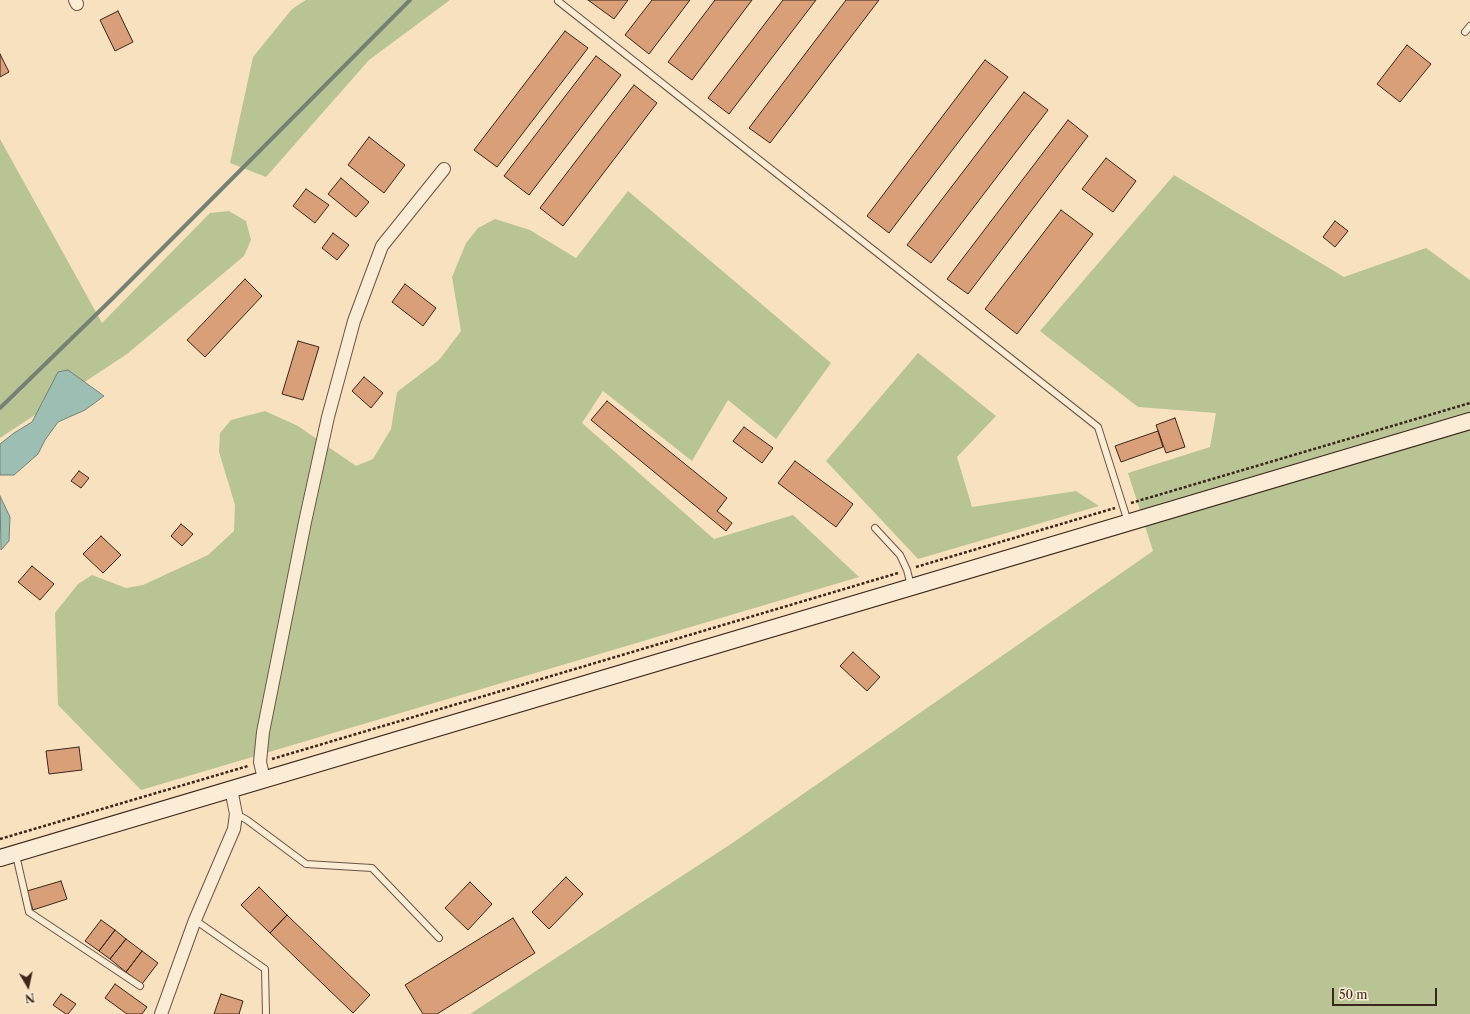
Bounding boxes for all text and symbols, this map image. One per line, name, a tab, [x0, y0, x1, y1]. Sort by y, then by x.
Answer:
north arrow	[8, 966, 48, 1006]
scale bar	[1334, 980, 1439, 1006]
text: 50 m	[1339, 987, 1368, 1002]
text: N	[24, 990, 36, 1006]

